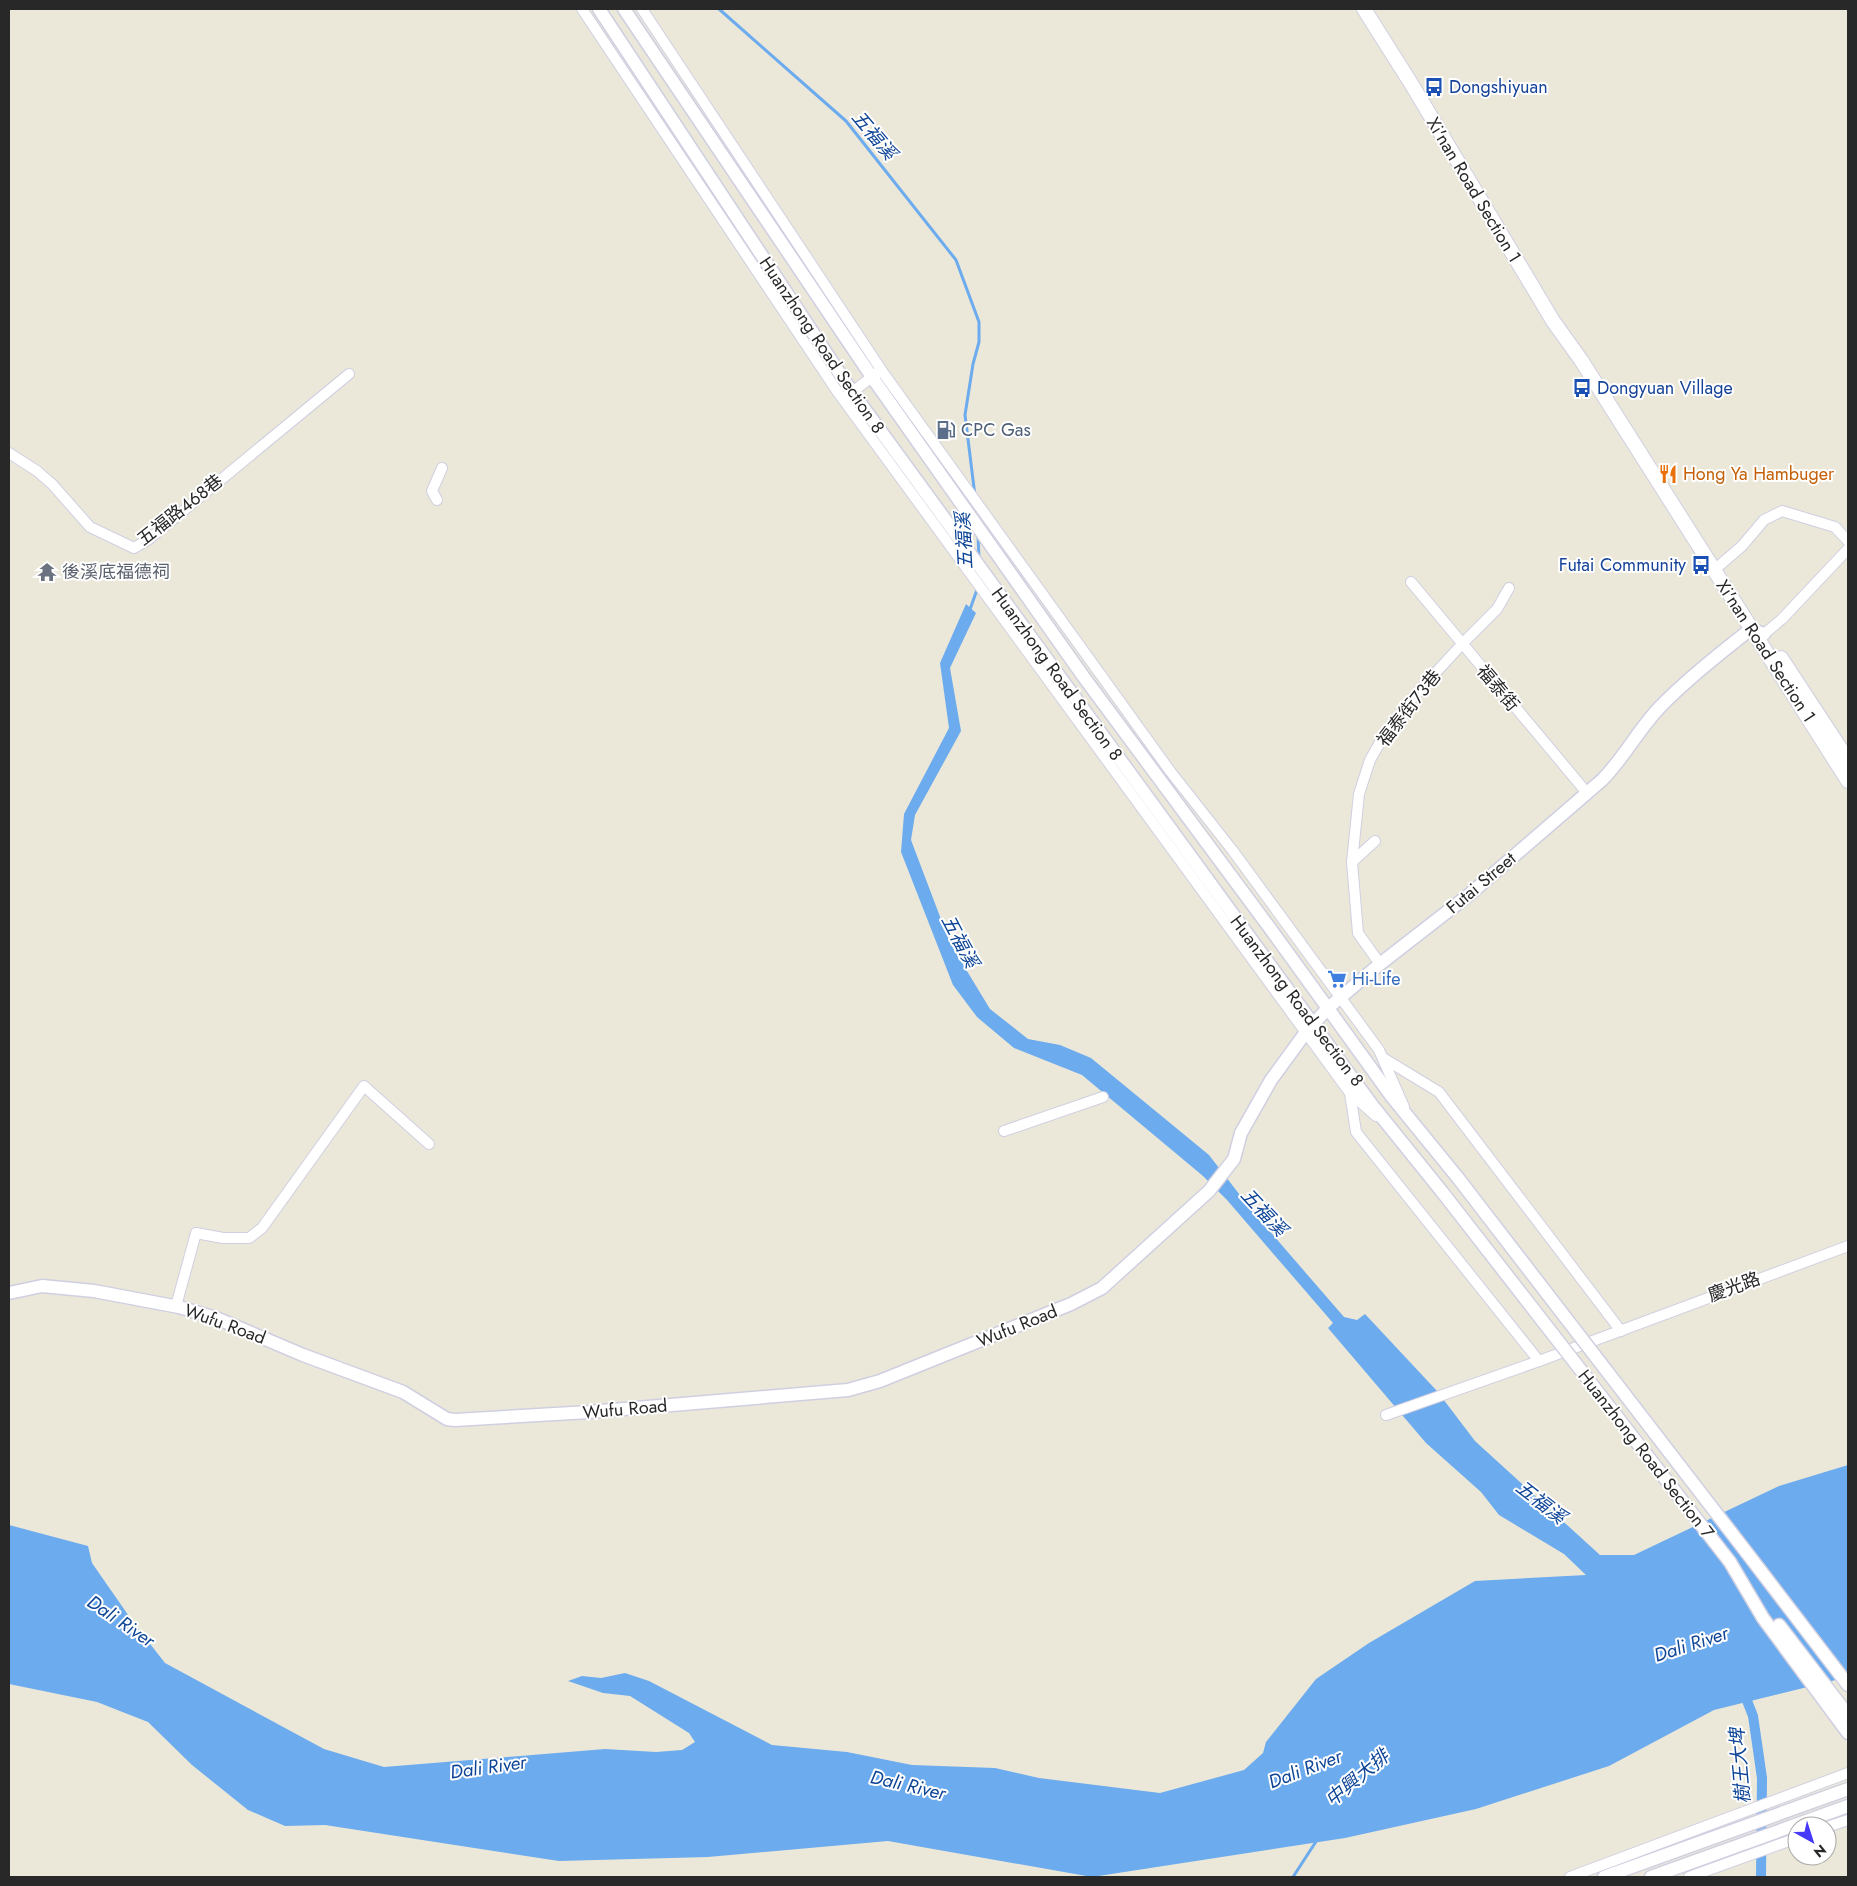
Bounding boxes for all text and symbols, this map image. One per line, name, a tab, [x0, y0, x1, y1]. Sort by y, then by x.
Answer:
place label: Dongshiyuan	[1449, 74, 1548, 100]
bus stop icon: Dongshiyuan	[1423, 76, 1445, 98]
water label: 五福溪	[845, 104, 905, 168]
street label: Xi'nan Road Section 1	[1420, 112, 1528, 268]
street label: Huanzhong Road Section 8	[753, 251, 891, 439]
place label: Dongyuan Village	[1597, 375, 1733, 401]
bus stop icon: Dongyuan Village	[1571, 377, 1593, 399]
place label: CPC Gas	[961, 417, 1031, 443]
fuel station icon: CPC Gas	[935, 419, 957, 441]
place label: Hong Ya Hambuger	[1683, 461, 1835, 487]
restaurant icon: Hong Ya Hambuger	[1657, 463, 1679, 485]
street label: 五福路468巷	[132, 468, 228, 552]
water label: 五福溪	[949, 509, 979, 570]
place label: Futai Community	[1559, 552, 1686, 578]
bus stop icon: Futai Community	[1690, 554, 1712, 576]
place label: 後溪底福德祠	[62, 559, 170, 585]
temple icon: 後溪底福德祠	[36, 561, 58, 583]
street label: Xi'nan Road Section 1	[1710, 574, 1822, 728]
street label: Huanzhong Road Section 8	[985, 582, 1129, 766]
street label: 福泰街	[1471, 659, 1525, 717]
street label: 福泰街73巷	[1371, 664, 1447, 752]
street label: Futai Street	[1440, 846, 1522, 920]
water label: 五福溪	[935, 909, 987, 975]
street label: Huanzhong Road Section 8	[1224, 910, 1370, 1092]
place label: Hi-Life	[1352, 966, 1401, 992]
supermarket icon: Hi-Life	[1326, 968, 1348, 990]
water label: 五福溪	[1235, 1182, 1295, 1244]
street label: 慶光路	[1704, 1266, 1764, 1308]
street label: Wufu Road	[181, 1297, 269, 1351]
street label: Wufu Road	[973, 1298, 1061, 1354]
street label: Huanzhong Road Section 7	[1572, 1364, 1721, 1544]
street label: Wufu Road	[582, 1392, 668, 1426]
water label: 五福溪	[1510, 1474, 1574, 1532]
water label: Dali River	[82, 1588, 162, 1655]
water label: Dali River	[1650, 1619, 1733, 1669]
water label: 樹王大埤	[1723, 1725, 1757, 1805]
water label: 中興大排	[1319, 1741, 1397, 1813]
water label: Dali River	[1264, 1742, 1347, 1795]
water label: Dali River	[448, 1748, 529, 1786]
water label: Dali River	[868, 1763, 950, 1807]
north arrow	[1787, 1816, 1837, 1866]
text: N	[1810, 1840, 1831, 1862]

